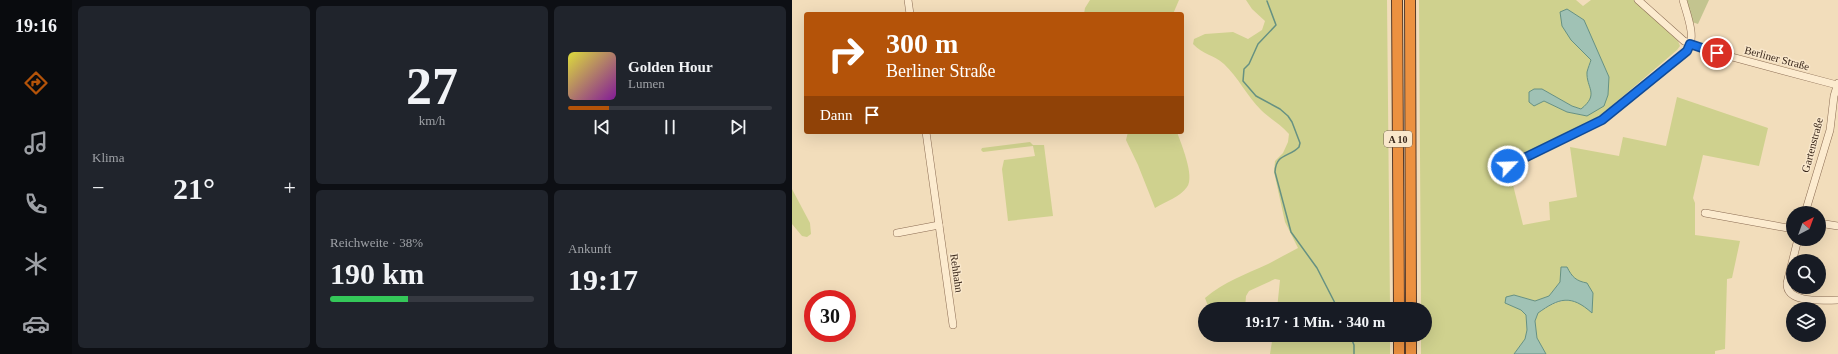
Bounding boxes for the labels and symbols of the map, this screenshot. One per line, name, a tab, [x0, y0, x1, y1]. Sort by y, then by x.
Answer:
pin	[1700, 36, 1734, 70]
street label: Berliner Straße	[1743, 44, 1811, 72]
street label: Gartenstraße	[1799, 116, 1825, 174]
road number: A 10	[1384, 131, 1412, 147]
position arrow	[1487, 145, 1529, 187]
north arrow	[1786, 206, 1826, 246]
street label: Rehhahn	[948, 253, 966, 294]
speed limit sign: 30	[804, 290, 856, 342]

